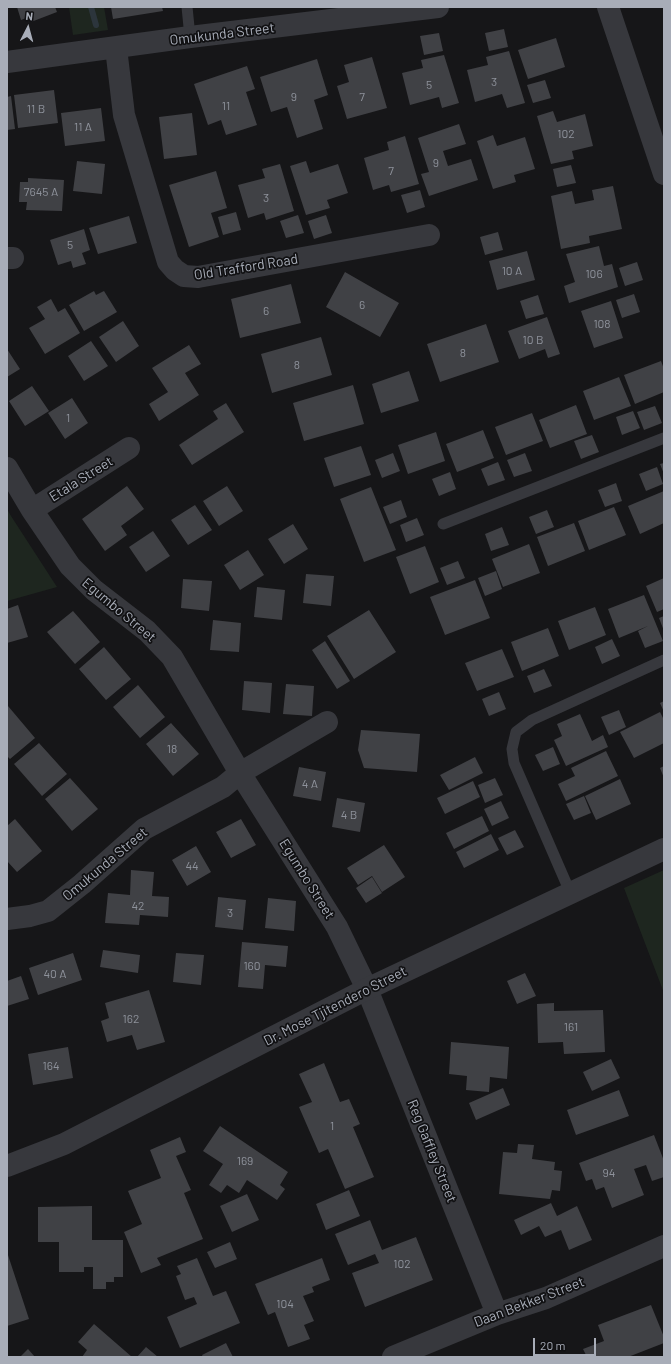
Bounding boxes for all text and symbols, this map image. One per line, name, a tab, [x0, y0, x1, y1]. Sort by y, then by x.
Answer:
north arrow	[8, 8, 48, 48]
text: N	[25, 9, 34, 22]
street label: Omukunda Street	[169, 19, 275, 49]
house number: 3	[491, 75, 497, 89]
house number: 5	[426, 78, 432, 92]
house number: 9	[291, 90, 297, 104]
house number: 7	[359, 90, 365, 104]
house number: 11	[222, 99, 230, 113]
house number: 11 B	[27, 102, 45, 116]
house number: 11 A	[74, 120, 92, 134]
house number: 102	[557, 127, 575, 141]
house number: 9	[433, 156, 439, 170]
house number: 7	[388, 164, 394, 178]
house number: 7645 A	[24, 185, 58, 199]
house number: 3	[263, 191, 269, 205]
house number: 5	[67, 238, 73, 252]
street label: Old Trafford Road	[193, 250, 299, 284]
house number: 10 A	[502, 264, 522, 278]
house number: 106	[585, 267, 603, 281]
house number: 6	[359, 298, 365, 312]
house number: 6	[263, 304, 269, 318]
house number: 108	[593, 317, 611, 331]
house number: 10 B	[523, 333, 543, 347]
house number: 8	[460, 346, 466, 360]
house number: 8	[294, 358, 300, 372]
house number: 1	[66, 411, 70, 425]
street label: Etala Street	[46, 453, 116, 505]
street label: Egumbo Street	[79, 574, 159, 646]
house number: 18	[167, 742, 177, 756]
house number: 4 A	[302, 777, 318, 791]
house number: 4 B	[341, 808, 357, 822]
street label: Omukunda Street	[59, 824, 151, 904]
street label: Egumbo Street	[276, 836, 338, 922]
house number: 44	[185, 859, 199, 873]
house number: 42	[131, 899, 145, 913]
house number: 3	[227, 906, 233, 920]
house number: 160	[243, 959, 261, 973]
street label: Dr. Mose Tjitendero Street	[261, 963, 409, 1049]
house number: 40 A	[43, 967, 67, 981]
house number: 162	[123, 1012, 139, 1026]
house number: 161	[564, 1020, 578, 1034]
house number: 164	[43, 1059, 59, 1073]
street label: Reg Gaffley Street	[404, 1097, 460, 1205]
house number: 1	[330, 1119, 334, 1133]
house number: 169	[237, 1154, 253, 1168]
house number: 94	[603, 1166, 615, 1180]
house number: 102	[393, 1257, 411, 1271]
street label: Daan Bekker Street	[471, 1273, 587, 1331]
house number: 104	[276, 1297, 294, 1311]
scale bar	[535, 1330, 598, 1356]
text: 20 m	[540, 1338, 566, 1352]

